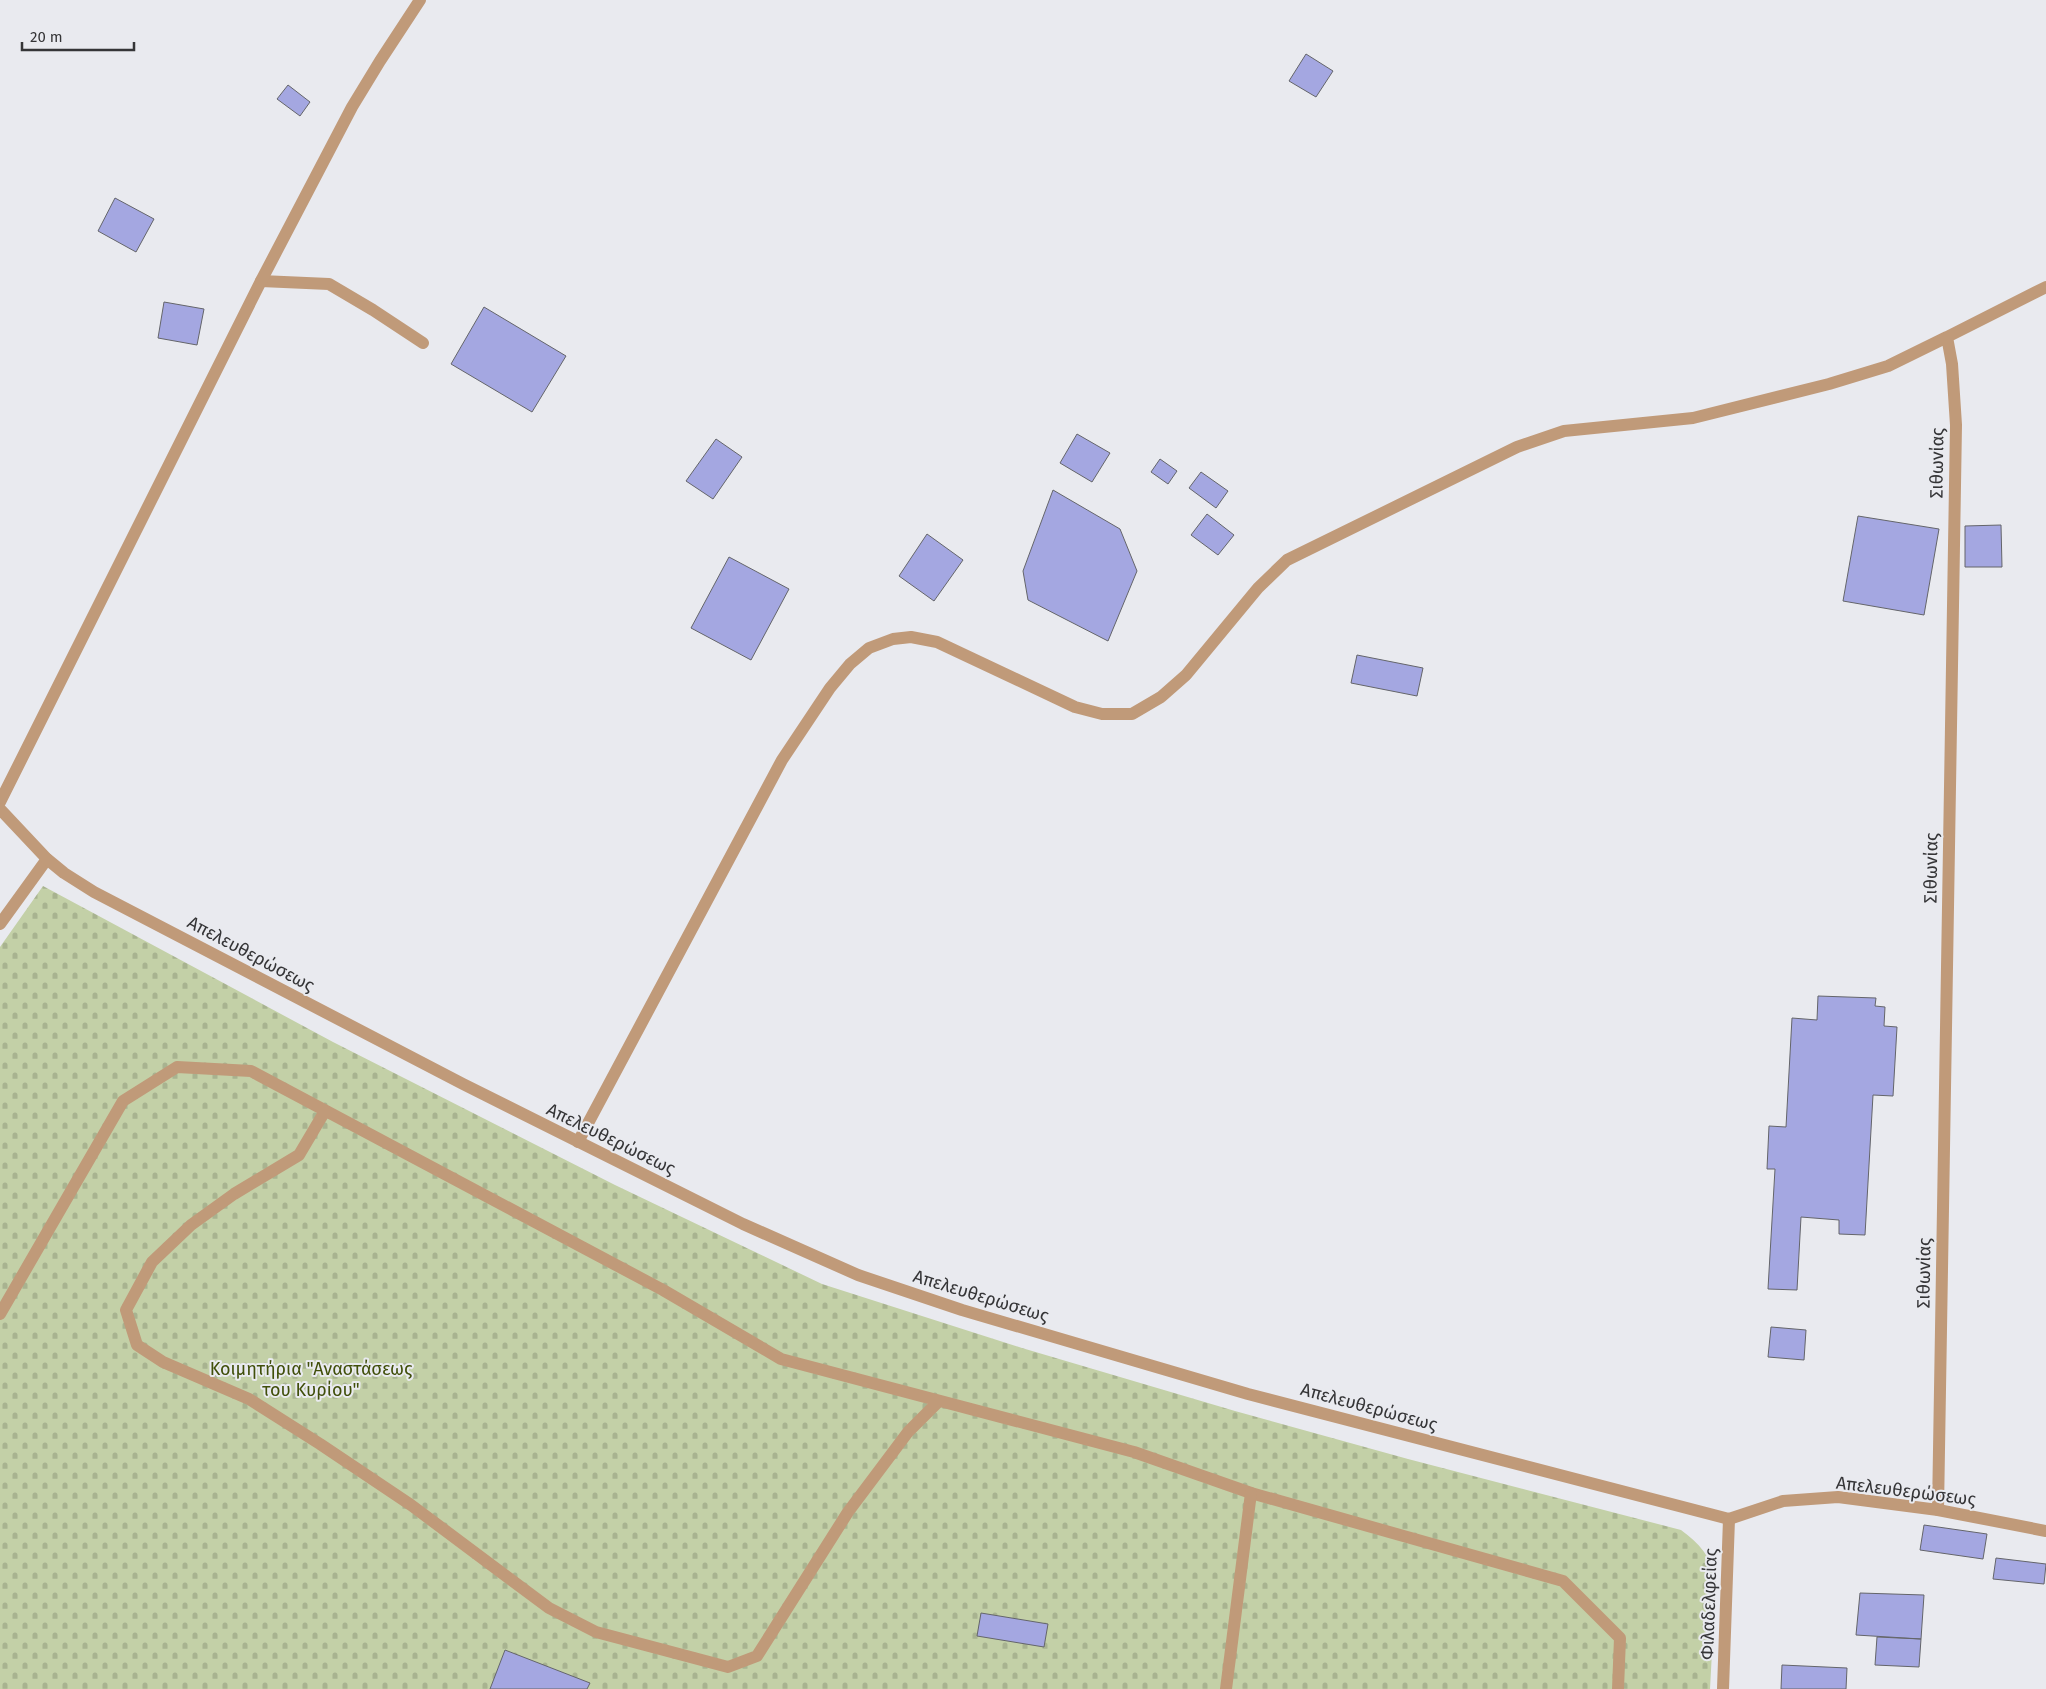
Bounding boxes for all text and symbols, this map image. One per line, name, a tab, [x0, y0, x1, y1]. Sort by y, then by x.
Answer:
scale bar	[22, 20, 135, 52]
text: 20 m	[30, 28, 63, 46]
street label: Σιθωνίας	[1925, 427, 1949, 499]
street label: Σιθωνίας	[1919, 832, 1943, 904]
street label: Απελευθερώσεως	[184, 911, 319, 997]
street label: Απελευθερώσεως	[543, 1098, 680, 1180]
street label: Σιθωνίας	[1912, 1237, 1936, 1309]
street label: Απελευθερώσεως	[911, 1265, 1052, 1327]
park label: Κοιμητήρια "Αναστάσεως του Κυρίου"	[210, 1358, 413, 1401]
street label: Απελευθερώσεως	[1298, 1378, 1440, 1436]
street label: Απελευθερώσεως	[1835, 1472, 1978, 1511]
street label: Φιλαδελφείας	[1696, 1547, 1722, 1660]

